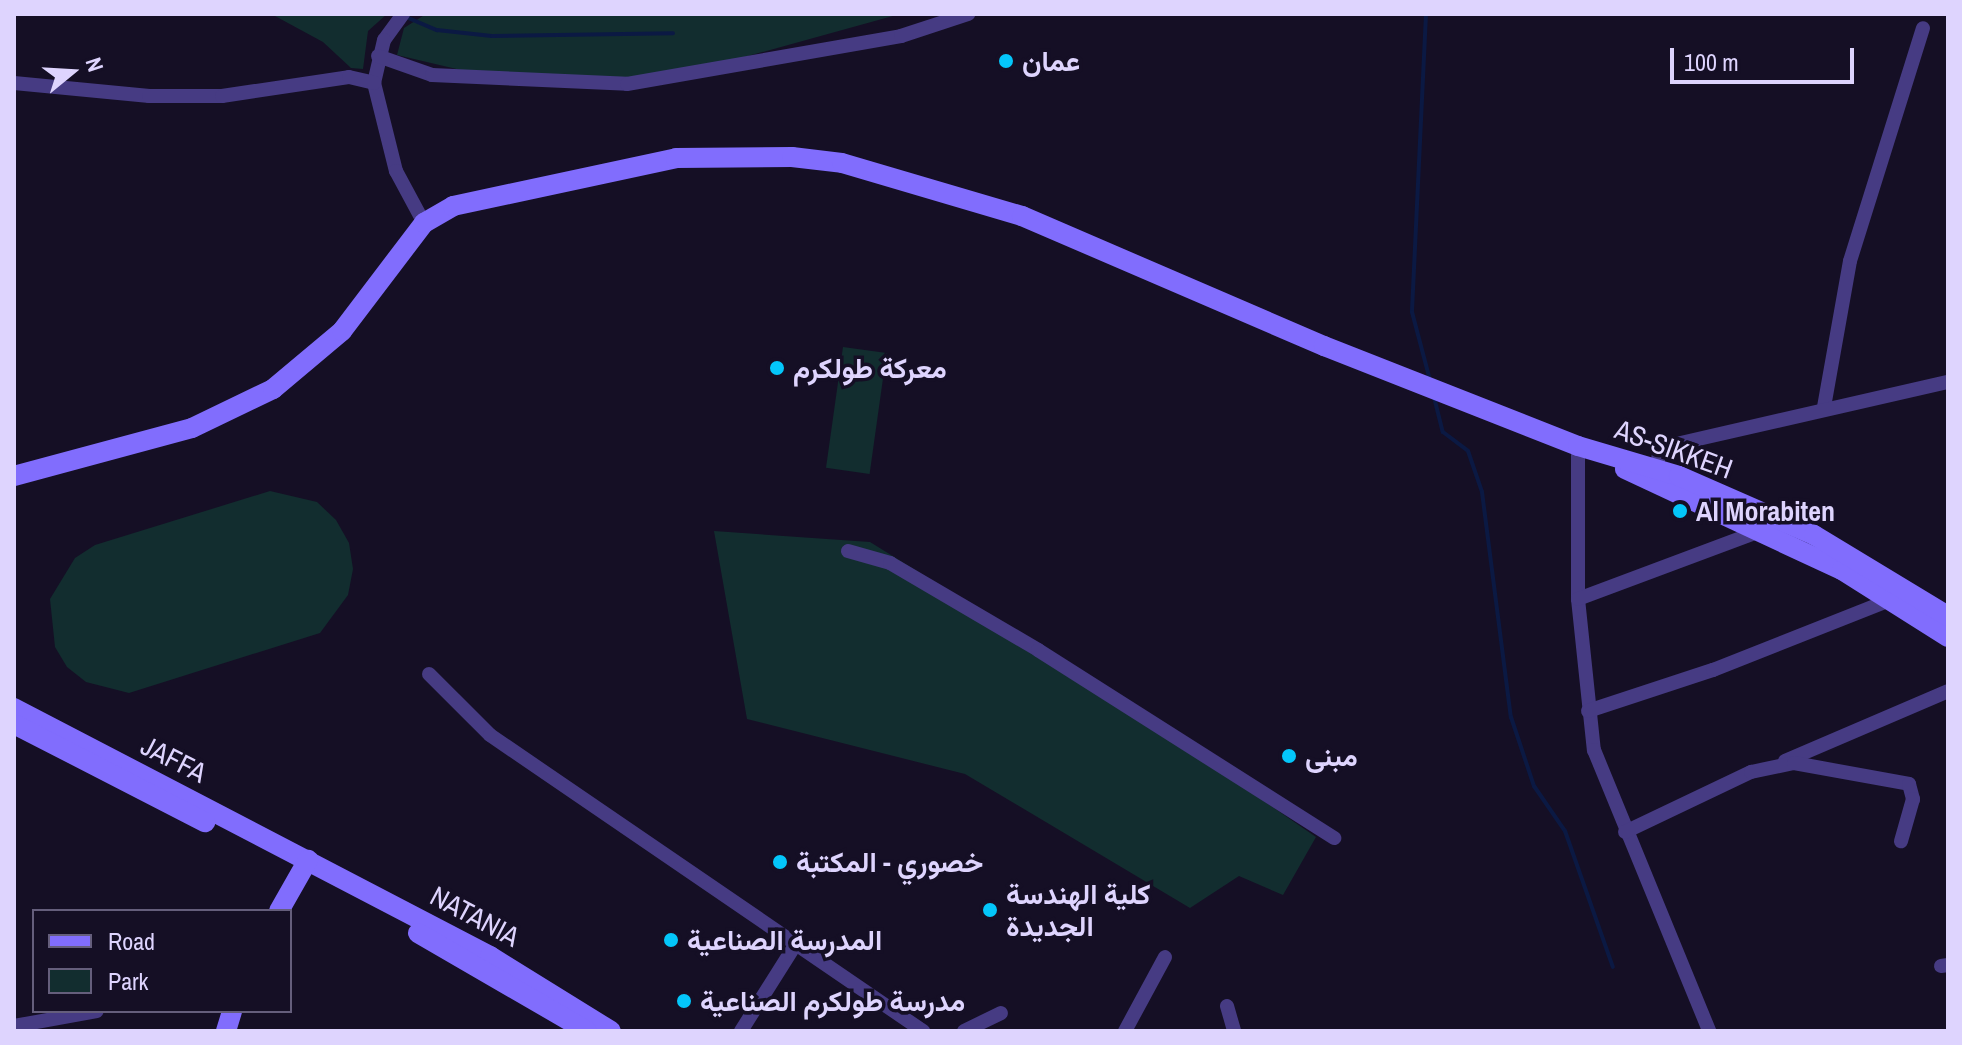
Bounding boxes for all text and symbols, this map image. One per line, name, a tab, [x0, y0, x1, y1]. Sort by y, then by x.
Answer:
north arrow	[32, 32, 112, 112]
scale bar	[1674, 32, 1858, 82]
place label: عمان	[1022, 44, 1080, 78]
text: 100 m	[1684, 46, 1739, 78]
marker: عمان	[997, 52, 1015, 70]
text: N	[79, 54, 111, 75]
place label: معركة طولكرم	[793, 351, 947, 385]
marker: معركة طولكرم	[768, 359, 786, 377]
street label: AS-SIKKEH	[1611, 412, 1737, 486]
place label: Al Morabiten	[1696, 494, 1835, 528]
marker: Al Morabiten	[1671, 502, 1689, 520]
street label: JAFFA	[136, 728, 212, 790]
place label: مبنى	[1305, 739, 1358, 773]
marker: مبنى	[1280, 747, 1298, 765]
place label: خصوري - المكتبة	[796, 845, 983, 879]
marker: خصوري - المكتبة	[771, 853, 789, 871]
place label: كلية الهندسة الجديدة	[1006, 877, 1151, 943]
street label: NATANIA	[425, 879, 525, 953]
marker: كلية الهندسة الجديدة	[981, 901, 999, 919]
legend	[32, 909, 292, 1013]
place label: المدرسة الصناعية	[687, 923, 882, 957]
text: Road	[108, 925, 155, 957]
marker: المدرسة الصناعية	[662, 931, 680, 949]
text: Park	[108, 965, 148, 997]
place label: مدرسة طولكرم الصناعية	[700, 984, 965, 1018]
marker: مدرسة طولكرم الصناعية	[675, 992, 693, 1010]

